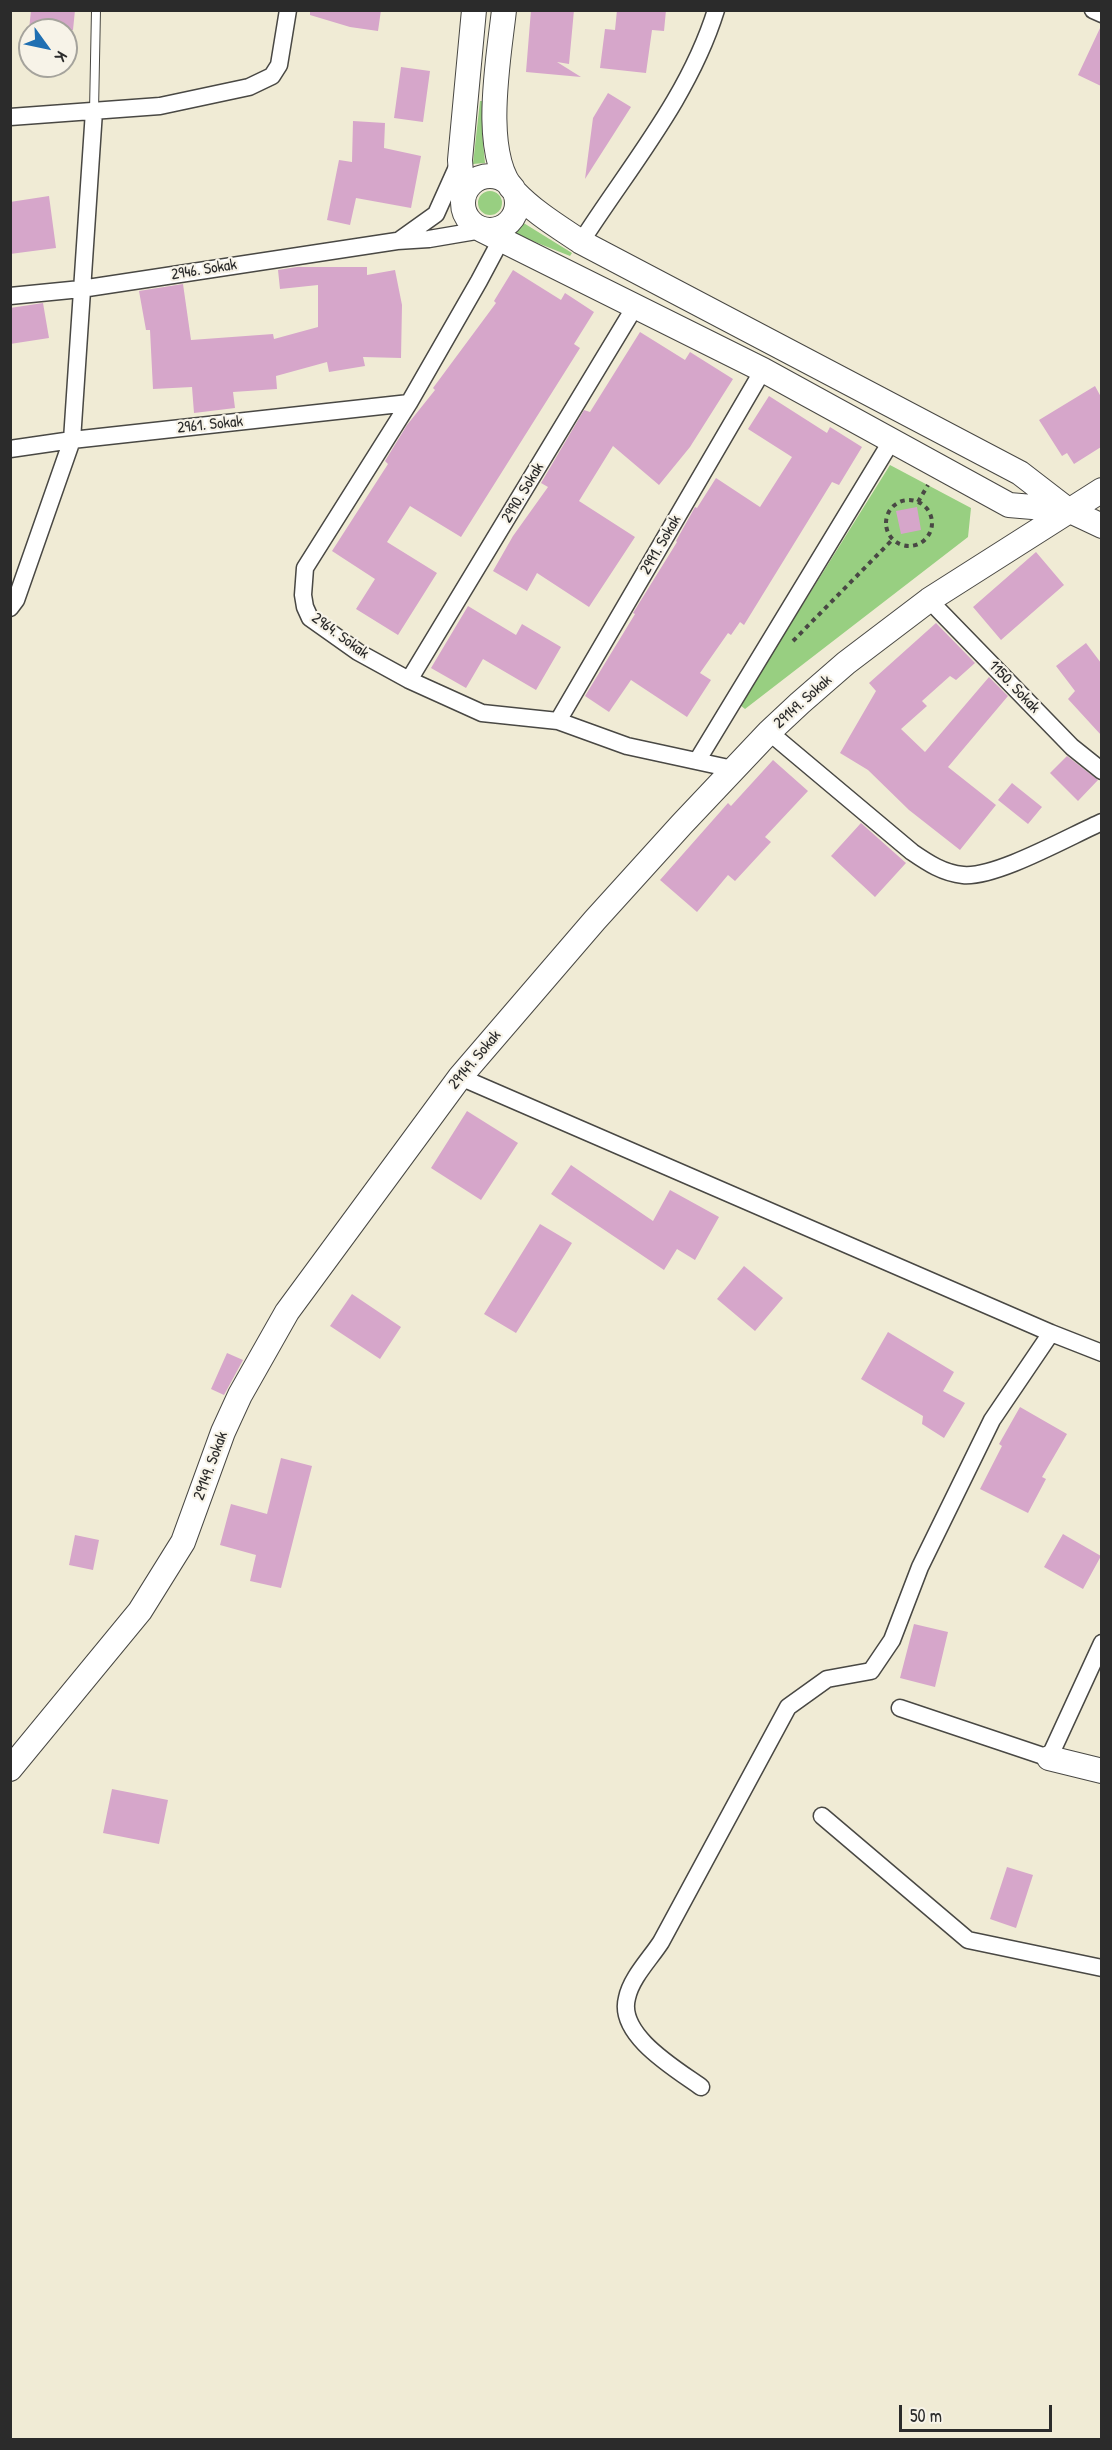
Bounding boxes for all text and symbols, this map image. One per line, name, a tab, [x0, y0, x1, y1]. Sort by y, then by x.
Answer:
north arrow	[18, 18, 78, 78]
text: K	[50, 47, 73, 66]
street label: 2946. Sokak	[170, 255, 238, 285]
street label: 2961. Sokak	[176, 412, 244, 438]
street label: 2990. Sokak	[498, 459, 548, 527]
street label: 2991. Sokak	[636, 512, 686, 578]
street label: 2964. Sokak	[308, 609, 372, 663]
street label: 1150. Sokak	[984, 657, 1044, 717]
street label: 29149. Sokak	[770, 671, 836, 733]
street label: 29149. Sokak	[445, 1026, 505, 1094]
street label: 29149. Sokak	[190, 1429, 232, 1503]
scale bar	[902, 2393, 1055, 2431]
text: 50 m	[910, 2403, 942, 2428]

